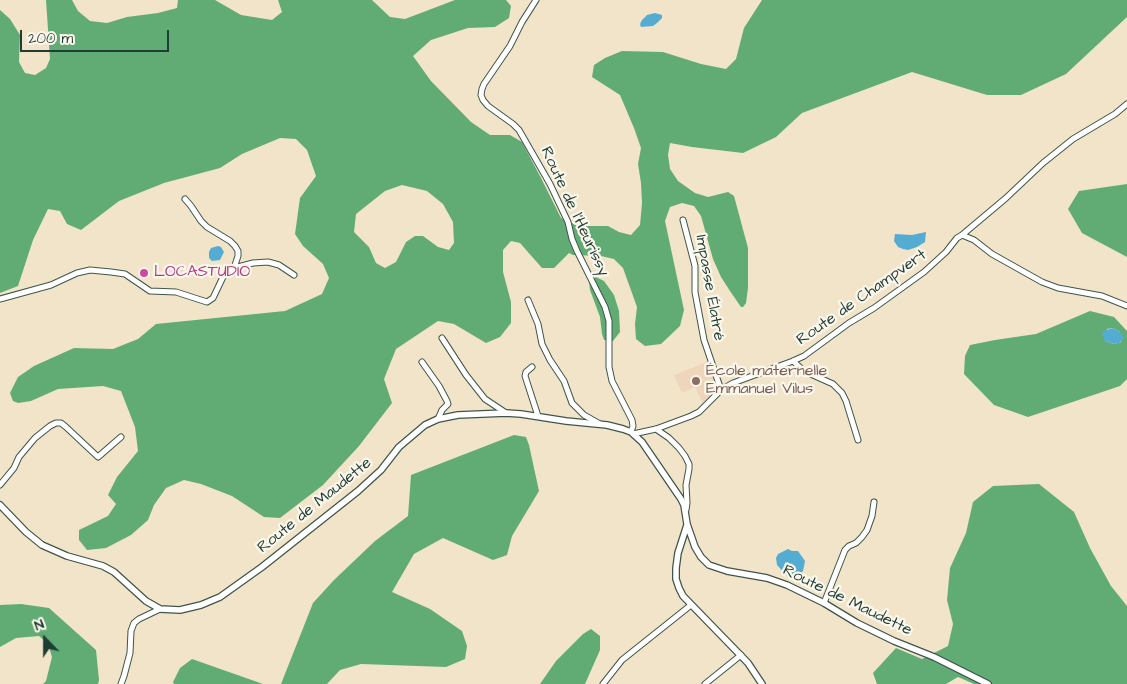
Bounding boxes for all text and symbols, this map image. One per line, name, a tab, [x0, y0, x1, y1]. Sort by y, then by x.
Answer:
scale bar	[22, 20, 171, 52]
text: 200 m	[28, 28, 73, 49]
street label: Route de l'Heurissy	[536, 144, 612, 280]
street label: Impasse Élatré	[690, 234, 728, 342]
street label: Route de Champvert	[793, 246, 931, 350]
place label: LOCASTUDIO	[154, 263, 250, 283]
marker: LOCASTUDIO	[138, 267, 150, 279]
place label: École maternelle Emmanuel Vilus	[706, 362, 827, 400]
marker: École maternelle Emmanuel Vilus	[690, 375, 702, 387]
street label: Route de Maudette	[254, 454, 376, 558]
street label: Route de Maudette	[779, 561, 915, 641]
north arrow	[20, 614, 70, 664]
text: N	[32, 614, 47, 636]

